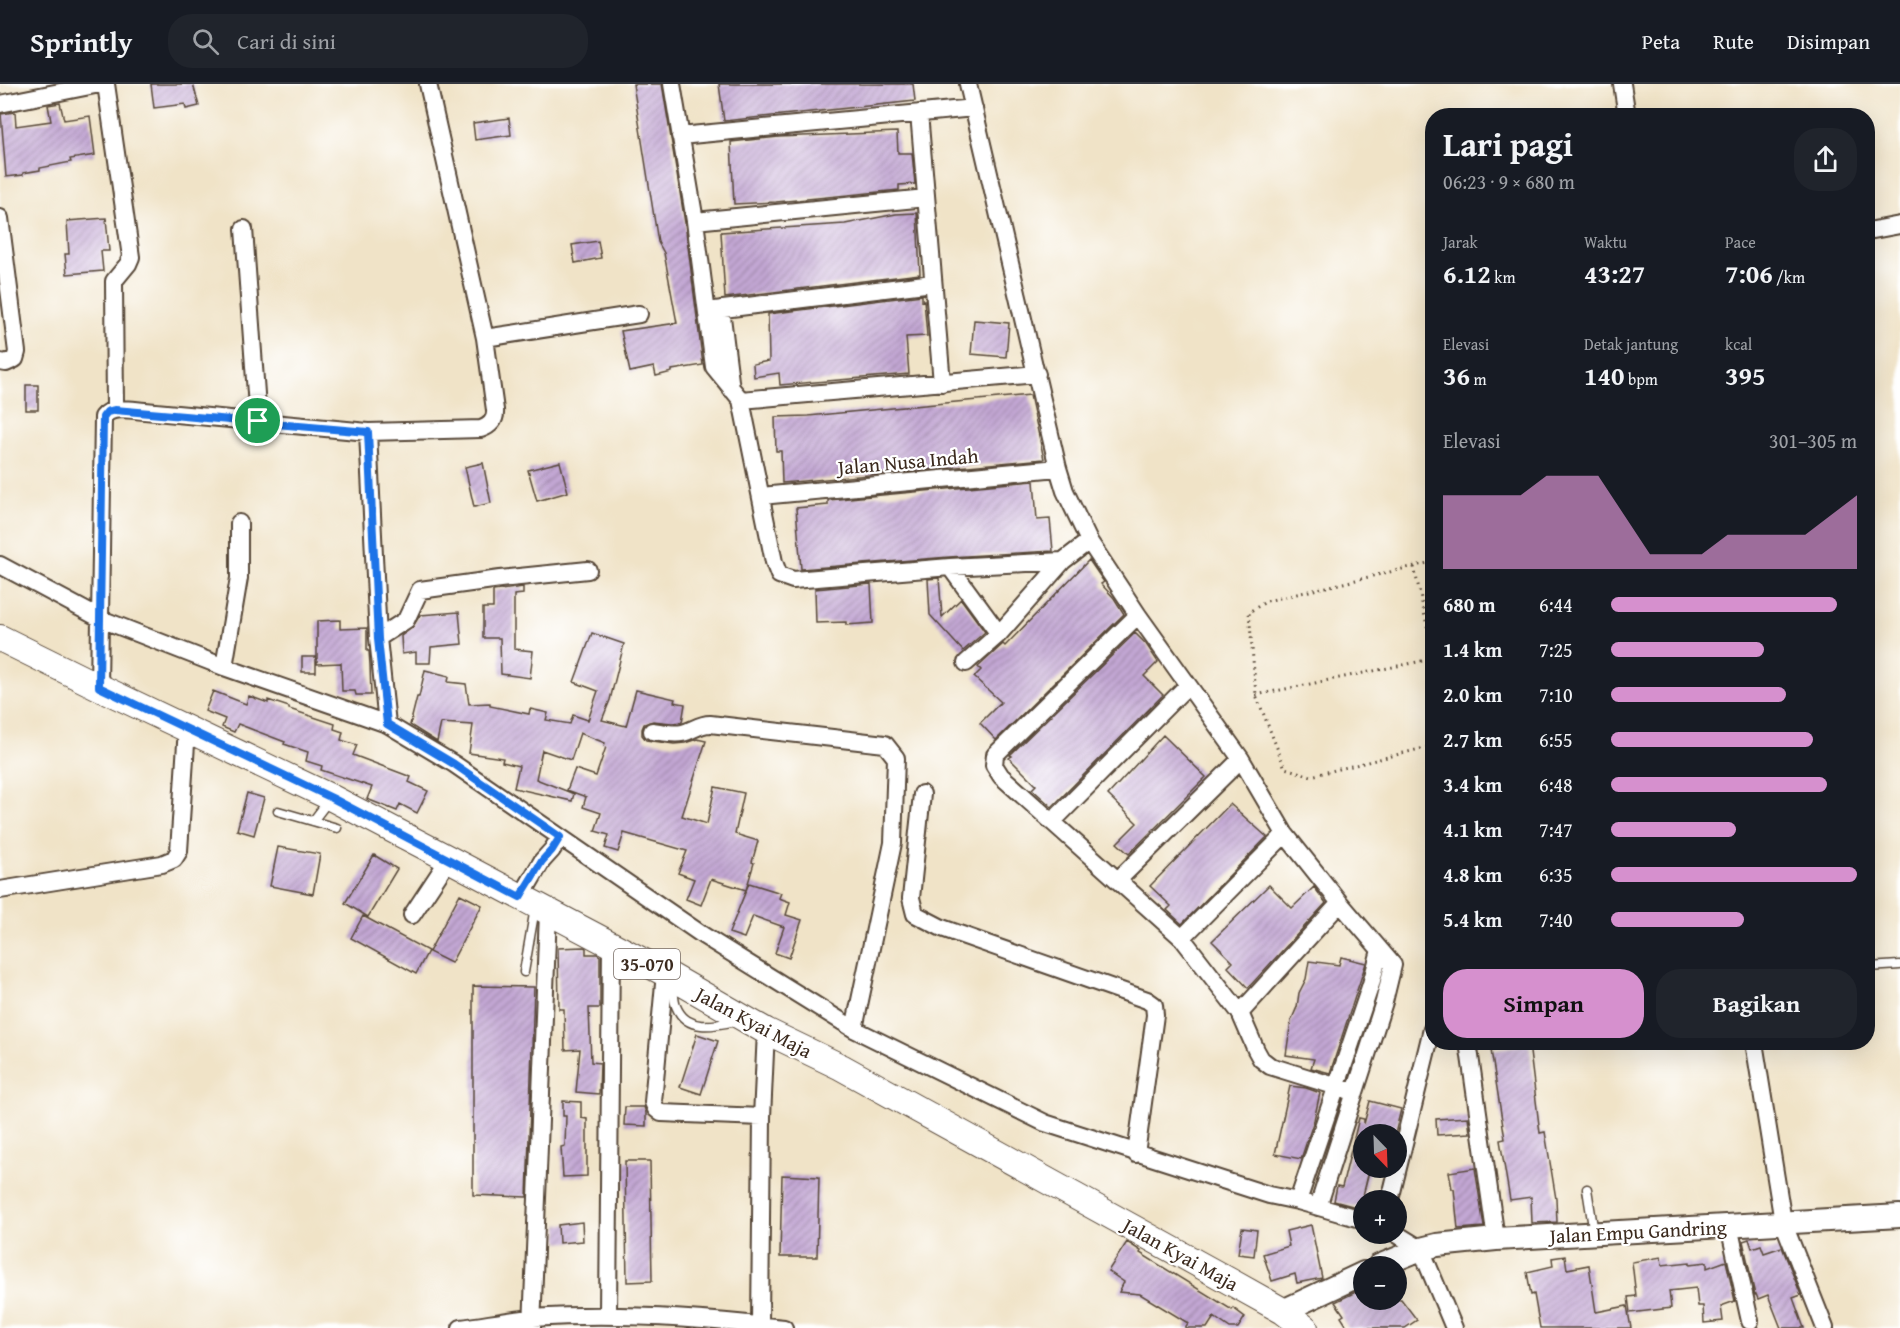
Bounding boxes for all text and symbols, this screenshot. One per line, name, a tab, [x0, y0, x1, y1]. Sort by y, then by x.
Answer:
search box	[168, 14, 588, 68]
text: Sprintly	[30, 21, 132, 62]
icon: search	[189, 25, 222, 58]
text: Cari di sini	[237, 25, 336, 57]
text: Peta	[1642, 26, 1680, 57]
text: Rute	[1713, 26, 1754, 57]
text: Disimpan	[1787, 26, 1870, 57]
text: Lari pagi	[1443, 120, 1573, 168]
button: share	[1794, 128, 1857, 191]
text: 06:23 · 9 × 680 m	[1443, 167, 1575, 196]
text: Jarak	[1443, 230, 1478, 254]
text: Waktu	[1584, 230, 1627, 254]
text: Pace	[1725, 230, 1756, 254]
text: 6.12	[1443, 254, 1491, 293]
text: 43:27	[1584, 254, 1645, 293]
text: 7:06	[1725, 254, 1773, 293]
text: km	[1491, 265, 1515, 289]
text: /km	[1773, 265, 1805, 289]
text: Elevasi	[1443, 332, 1489, 356]
text: Detak jantung	[1584, 332, 1678, 356]
text: kcal	[1725, 332, 1752, 356]
text: 36	[1443, 356, 1470, 395]
text: 140	[1584, 356, 1624, 395]
text: 395	[1725, 356, 1765, 395]
text: m	[1470, 367, 1487, 391]
text: bpm	[1624, 367, 1658, 391]
pin	[232, 395, 283, 446]
icon: arrive	[241, 404, 274, 437]
text: Elevasi	[1443, 426, 1501, 455]
text: 301–305 m	[1769, 426, 1857, 455]
street label: Jalan Nusa Indah	[834, 440, 979, 482]
text: 680 m	[1443, 590, 1496, 619]
text: 6:44	[1539, 590, 1573, 619]
text: 1.4 km	[1443, 635, 1502, 664]
text: 7:25	[1539, 635, 1573, 664]
text: 2.0 km	[1443, 680, 1502, 709]
text: 7:10	[1539, 680, 1573, 709]
text: 2.7 km	[1443, 725, 1502, 754]
text: 6:55	[1539, 725, 1573, 754]
text: 3.4 km	[1443, 770, 1502, 799]
text: 6:48	[1539, 770, 1573, 799]
text: 4.1 km	[1443, 815, 1502, 844]
text: 7:47	[1539, 815, 1573, 844]
text: 4.8 km	[1443, 860, 1502, 889]
text: 6:35	[1539, 860, 1573, 889]
text: 5.4 km	[1443, 905, 1502, 934]
text: 7:40	[1539, 905, 1573, 934]
road number: 35-070	[614, 949, 680, 979]
button: Simpan	[1443, 969, 1644, 1038]
button: Bagikan	[1656, 969, 1857, 1038]
street label: Jalan Kyai Maja	[688, 978, 818, 1065]
north arrow	[1353, 1124, 1407, 1178]
map controls	[1353, 1124, 1407, 1310]
button: +	[1353, 1190, 1407, 1244]
street label: Jalan Kyai Maja	[1115, 1209, 1245, 1298]
street label: Jalan Empu Gandring	[1546, 1212, 1727, 1250]
button: −	[1353, 1256, 1407, 1310]

